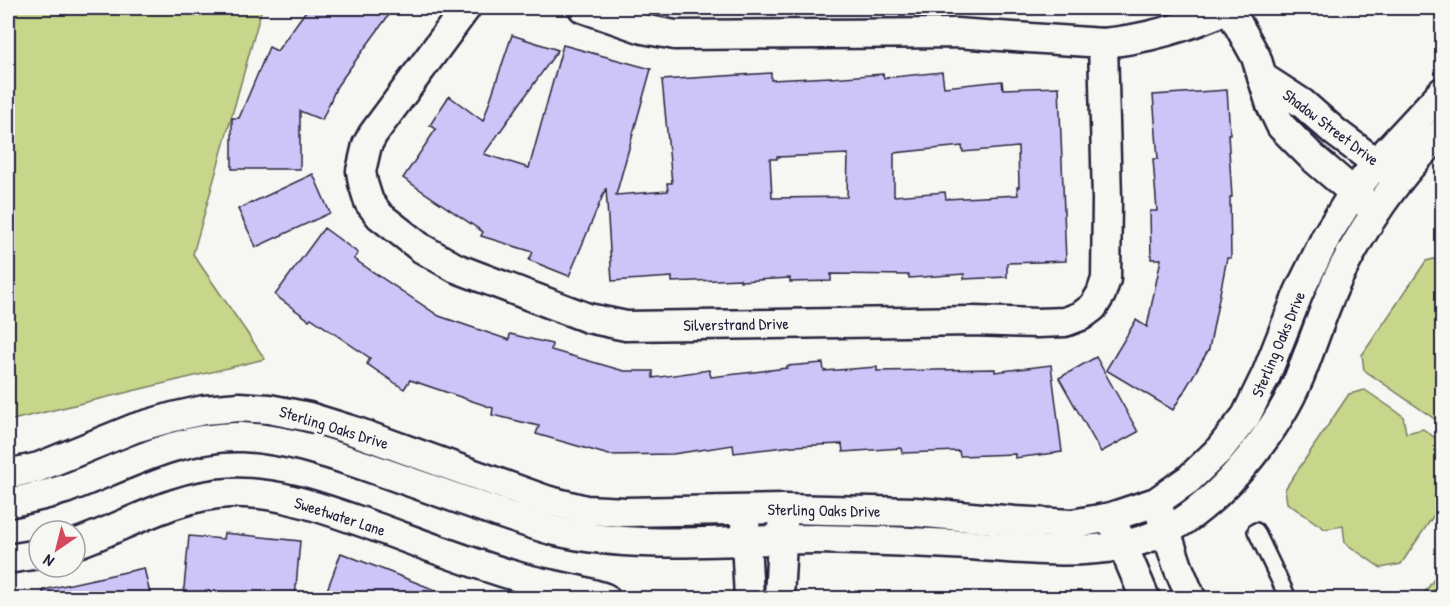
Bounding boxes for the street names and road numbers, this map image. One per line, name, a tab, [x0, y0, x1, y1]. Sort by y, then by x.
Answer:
street label: Shadow Street Drive	[1278, 84, 1384, 171]
street label: Sterling Oaks Drive	[1246, 287, 1310, 400]
street label: Silverstrand Drive	[683, 312, 790, 336]
street label: Sterling Oaks Drive	[277, 400, 392, 454]
street label: Sweetwater Lane	[292, 491, 389, 541]
street label: Sterling Oaks Drive	[767, 498, 881, 522]

